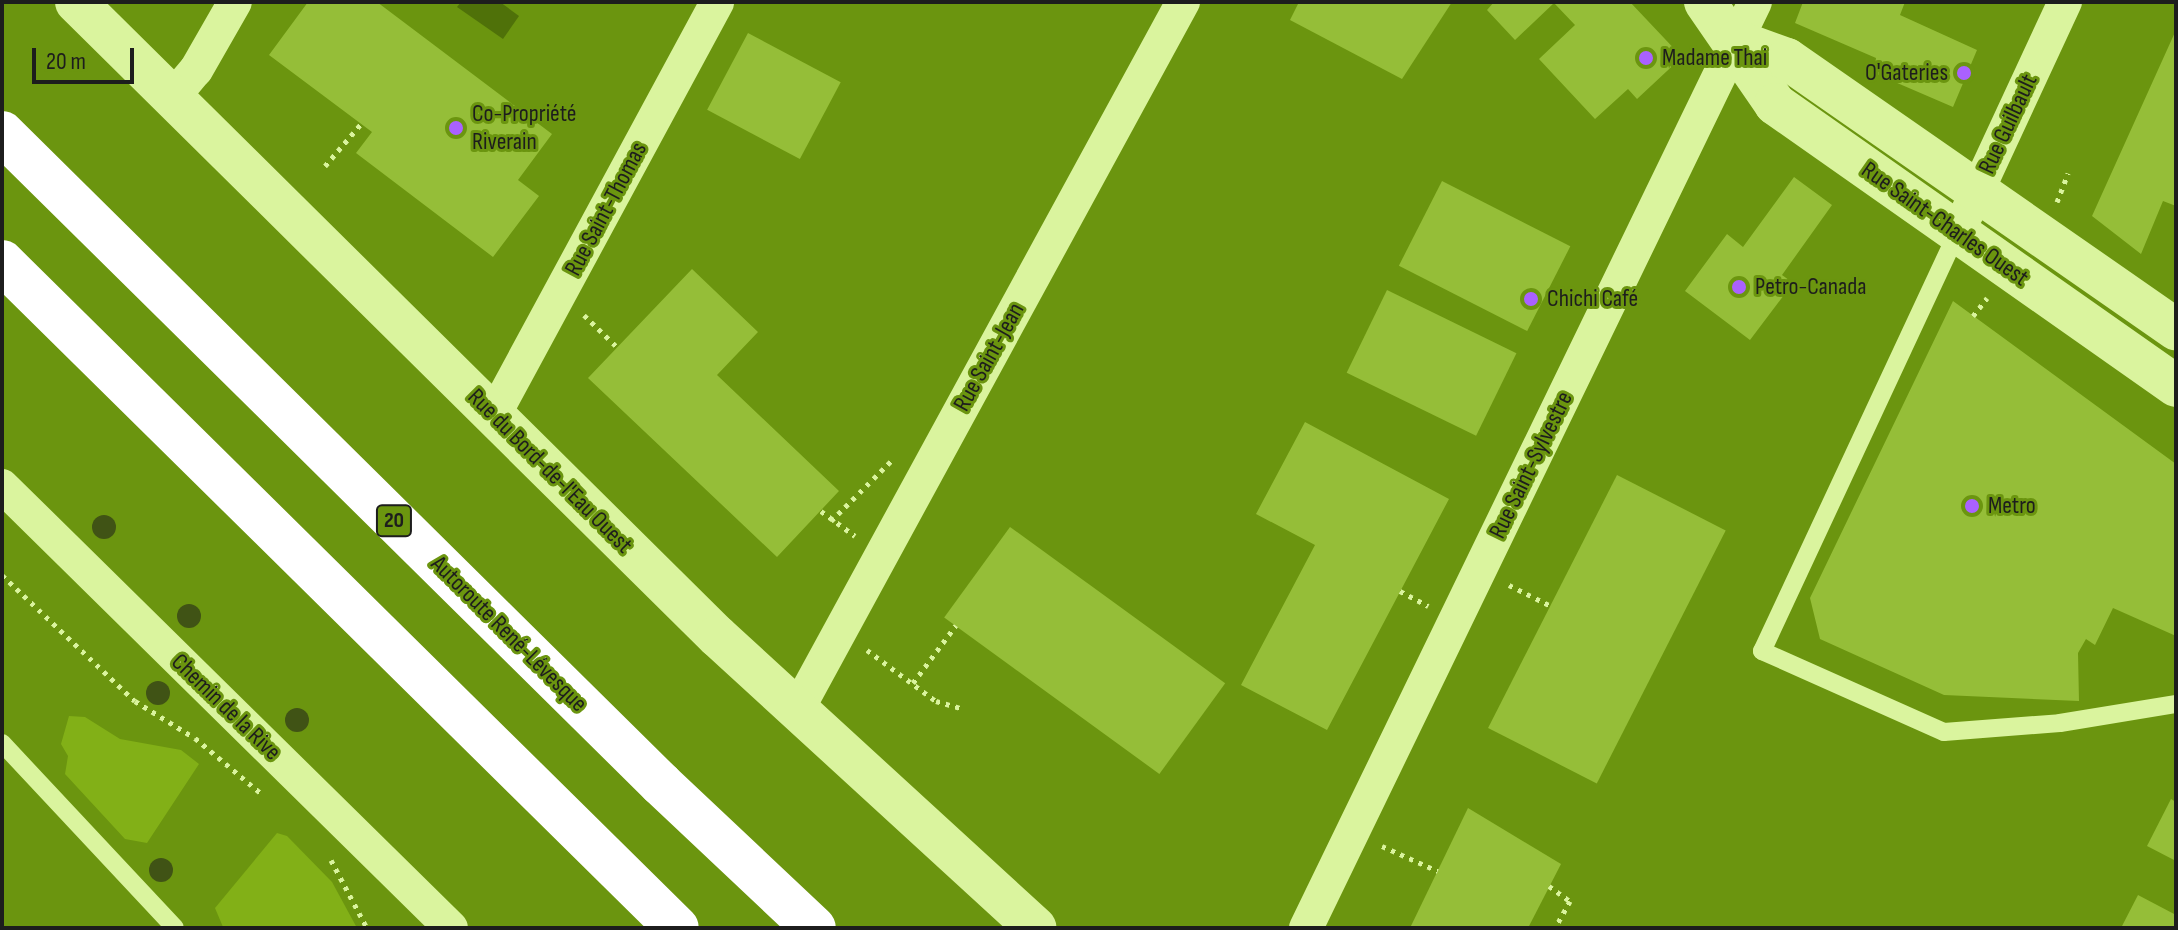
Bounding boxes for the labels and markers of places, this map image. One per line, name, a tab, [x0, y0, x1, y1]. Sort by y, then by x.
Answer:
place label: Madame Thai	[1662, 44, 1767, 72]
marker: Madame Thai	[1637, 49, 1655, 67]
place label: O'Gateries	[1865, 59, 1948, 87]
marker: O'Gateries	[1955, 64, 1973, 82]
place label: Co-Propriété Riverain	[472, 100, 576, 156]
marker: Co-Propriété Riverain	[447, 119, 465, 137]
place label: Petro-Canada	[1755, 273, 1867, 301]
marker: Petro-Canada	[1730, 278, 1748, 296]
place label: Chichi Café	[1547, 285, 1638, 313]
marker: Chichi Café	[1522, 290, 1540, 308]
place label: Metro	[1988, 492, 2036, 520]
marker: Metro	[1963, 497, 1981, 515]

